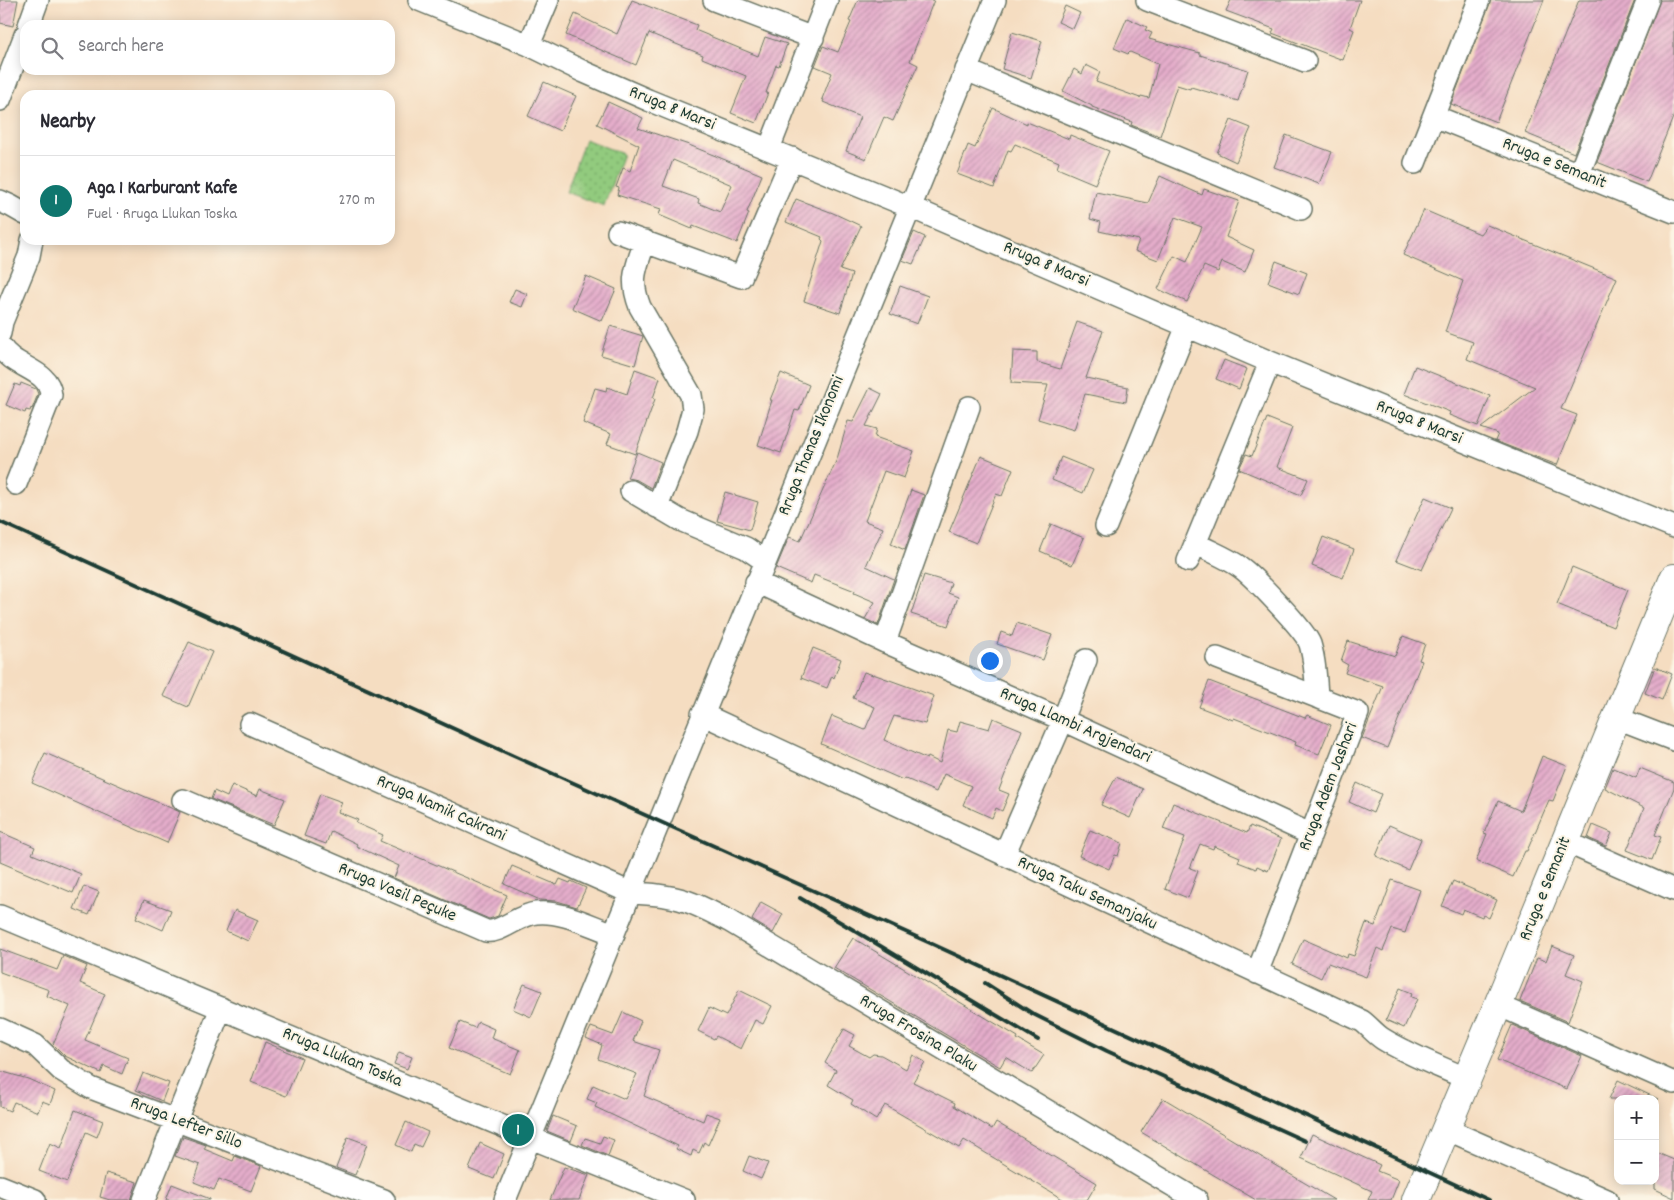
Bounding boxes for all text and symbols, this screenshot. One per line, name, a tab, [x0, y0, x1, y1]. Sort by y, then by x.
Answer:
search box	[20, 20, 395, 75]
icon: search	[38, 34, 66, 62]
text: Search here	[78, 34, 164, 61]
street label: Rruga 8 Marsi	[625, 80, 719, 138]
text: Nearby	[40, 108, 95, 138]
street label: Rruga e Semanit	[1498, 132, 1610, 196]
text: Aga 1 Karburant Kafe	[87, 176, 237, 203]
text: 1	[54, 189, 58, 212]
text: 270 m	[339, 189, 375, 212]
text: Fuel · Rruga Llukan Toska	[87, 203, 237, 226]
street label: Rruga 8 Marsi	[999, 236, 1093, 294]
street label: Rruga Thanas Ikonomi	[773, 372, 851, 520]
street label: Rruga 8 Marsi	[1372, 394, 1466, 452]
your location	[977, 648, 1003, 674]
street label: Rruga Llambi Argjendari	[995, 681, 1155, 771]
street label: Rruga Adem Jashari	[1293, 719, 1365, 855]
street label: Rruga Namik Cakrani	[372, 769, 510, 849]
street label: Rruga e Semanit	[1514, 833, 1578, 945]
street label: Rruga Taku Semanjaku	[1013, 851, 1161, 937]
street label: Rruga Vasil Peçuke	[334, 857, 460, 929]
street label: Rruga Frosina Plaku	[854, 989, 982, 1079]
street label: Rruga Llukan Toska	[278, 1021, 406, 1095]
street label: Rruga Lefter Sillo	[126, 1091, 246, 1157]
map controls	[1614, 1095, 1659, 1185]
button: +	[1614, 1095, 1659, 1140]
pin: 1	[502, 1111, 534, 1149]
button: −	[1614, 1140, 1659, 1185]

